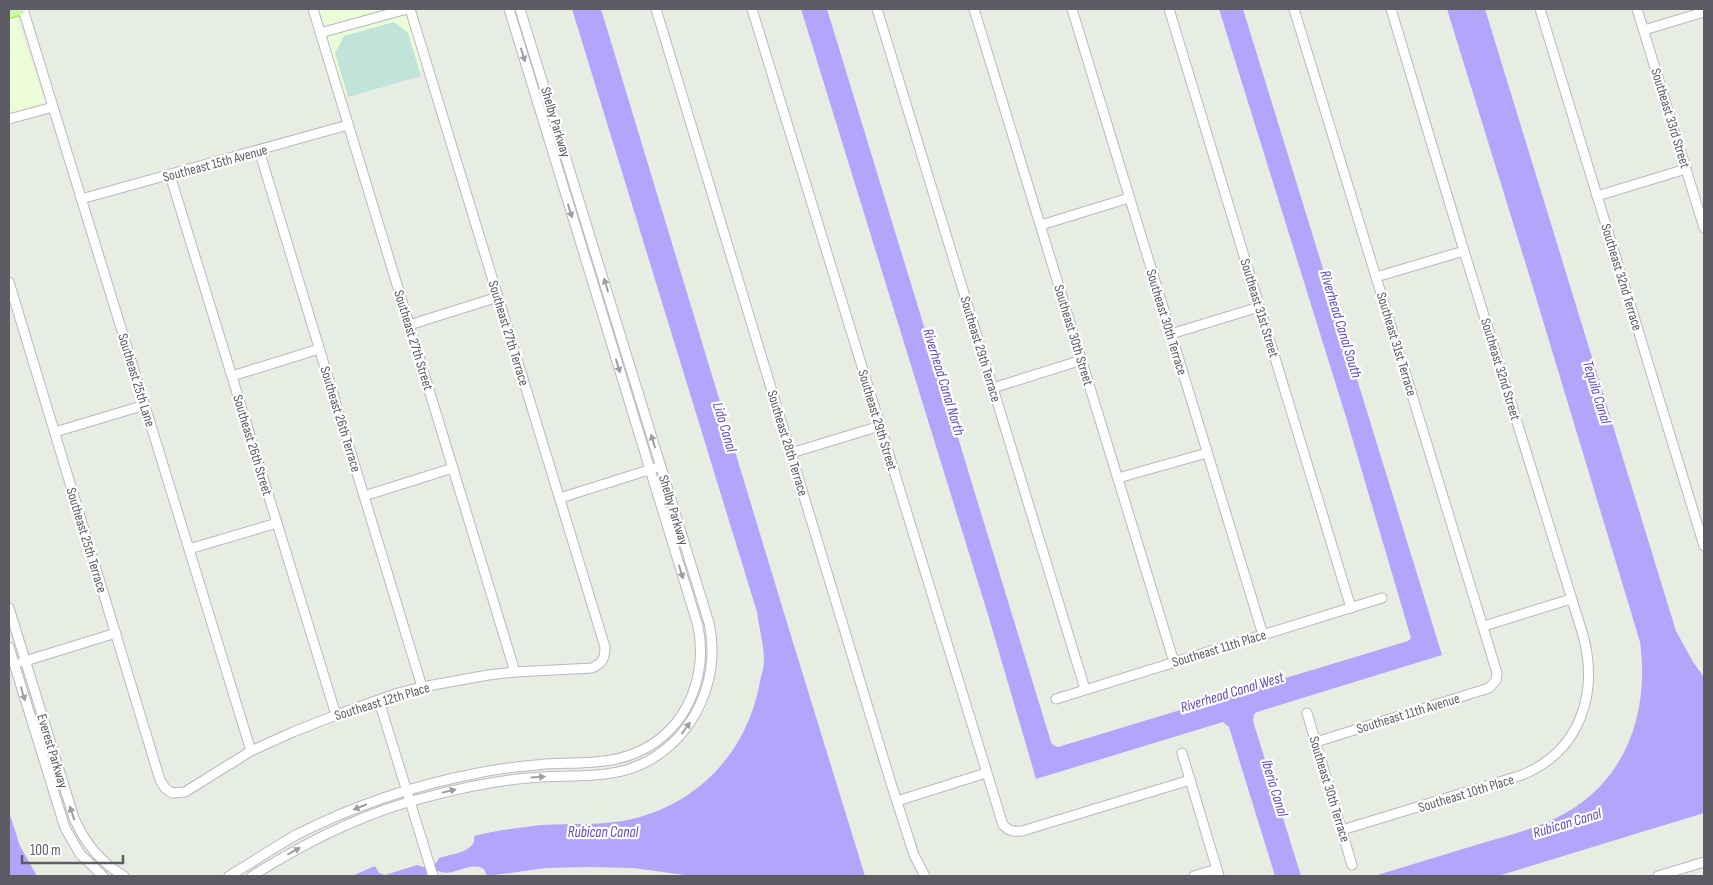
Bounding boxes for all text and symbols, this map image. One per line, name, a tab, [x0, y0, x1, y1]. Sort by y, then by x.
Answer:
one-way arrow	[520, 48, 527, 63]
street label: Southeast 33rd Street	[1647, 66, 1694, 170]
street label: Shelby Parkway	[537, 85, 574, 160]
street label: Southeast 15th Avenue	[161, 141, 269, 186]
one-way arrow	[567, 203, 575, 218]
street label: Southeast 32nd Terrace	[1597, 222, 1646, 333]
street label: Southeast 31st Street	[1236, 257, 1283, 360]
street label: Southeast 30th Terrace	[1142, 267, 1191, 377]
water label: Riverhead Canal South	[1315, 268, 1366, 380]
one-way arrow	[601, 277, 609, 292]
street label: Southeast 27th Terrace	[484, 278, 533, 388]
street label: Southeast 30th Street	[1050, 283, 1097, 388]
street label: Southeast 27th Street	[390, 288, 437, 392]
street label: Southeast 31st Terrace	[1373, 290, 1420, 398]
street label: Southeast 29th Terrace	[956, 294, 1005, 404]
street label: Southeast 32nd Street	[1477, 316, 1524, 422]
water label: Riverhead Canal North	[918, 326, 969, 438]
street label: Southeast 25th Lane	[114, 332, 159, 429]
water label: Tequila Canal	[1578, 358, 1616, 427]
one-way arrow	[615, 359, 622, 374]
street label: Southeast 26th Terrace	[316, 364, 365, 474]
street label: Southeast 29th Street	[854, 368, 901, 473]
street label: Southeast 28th Terrace	[763, 388, 812, 498]
street label: Southeast 26th Street	[229, 393, 276, 498]
water label: Lido Canal	[708, 400, 741, 455]
one-way arrow	[649, 433, 657, 448]
street label: Shelby Parkway	[655, 473, 692, 548]
street label: Southeast 25th Terrace	[62, 485, 111, 595]
one-way arrow	[677, 564, 685, 579]
street label: Southeast 11th Place	[1170, 626, 1268, 671]
water label: Riverhead Canal West	[1178, 668, 1287, 717]
street label: Southeast 12th Place	[332, 679, 432, 724]
one-way arrow	[20, 686, 27, 701]
street label: Southeast 11th Avenue	[1355, 690, 1462, 737]
street label: Everest Parkway	[33, 712, 72, 791]
one-way arrow	[681, 721, 691, 735]
street label: Southeast 30th Terrace	[1305, 734, 1354, 844]
water label: Iberia Canal	[1257, 757, 1293, 820]
street label: Southeast 10th Place	[1416, 771, 1516, 816]
one-way arrow	[531, 773, 547, 781]
one-way arrow	[442, 787, 457, 795]
one-way arrow	[353, 803, 367, 811]
water label: Rubican Canal	[1531, 804, 1605, 843]
one-way arrow	[68, 806, 75, 821]
water label: Rubican Canal	[568, 823, 640, 842]
scale bar	[22, 832, 124, 864]
text: 100 m	[30, 841, 61, 860]
one-way arrow	[287, 847, 301, 855]

